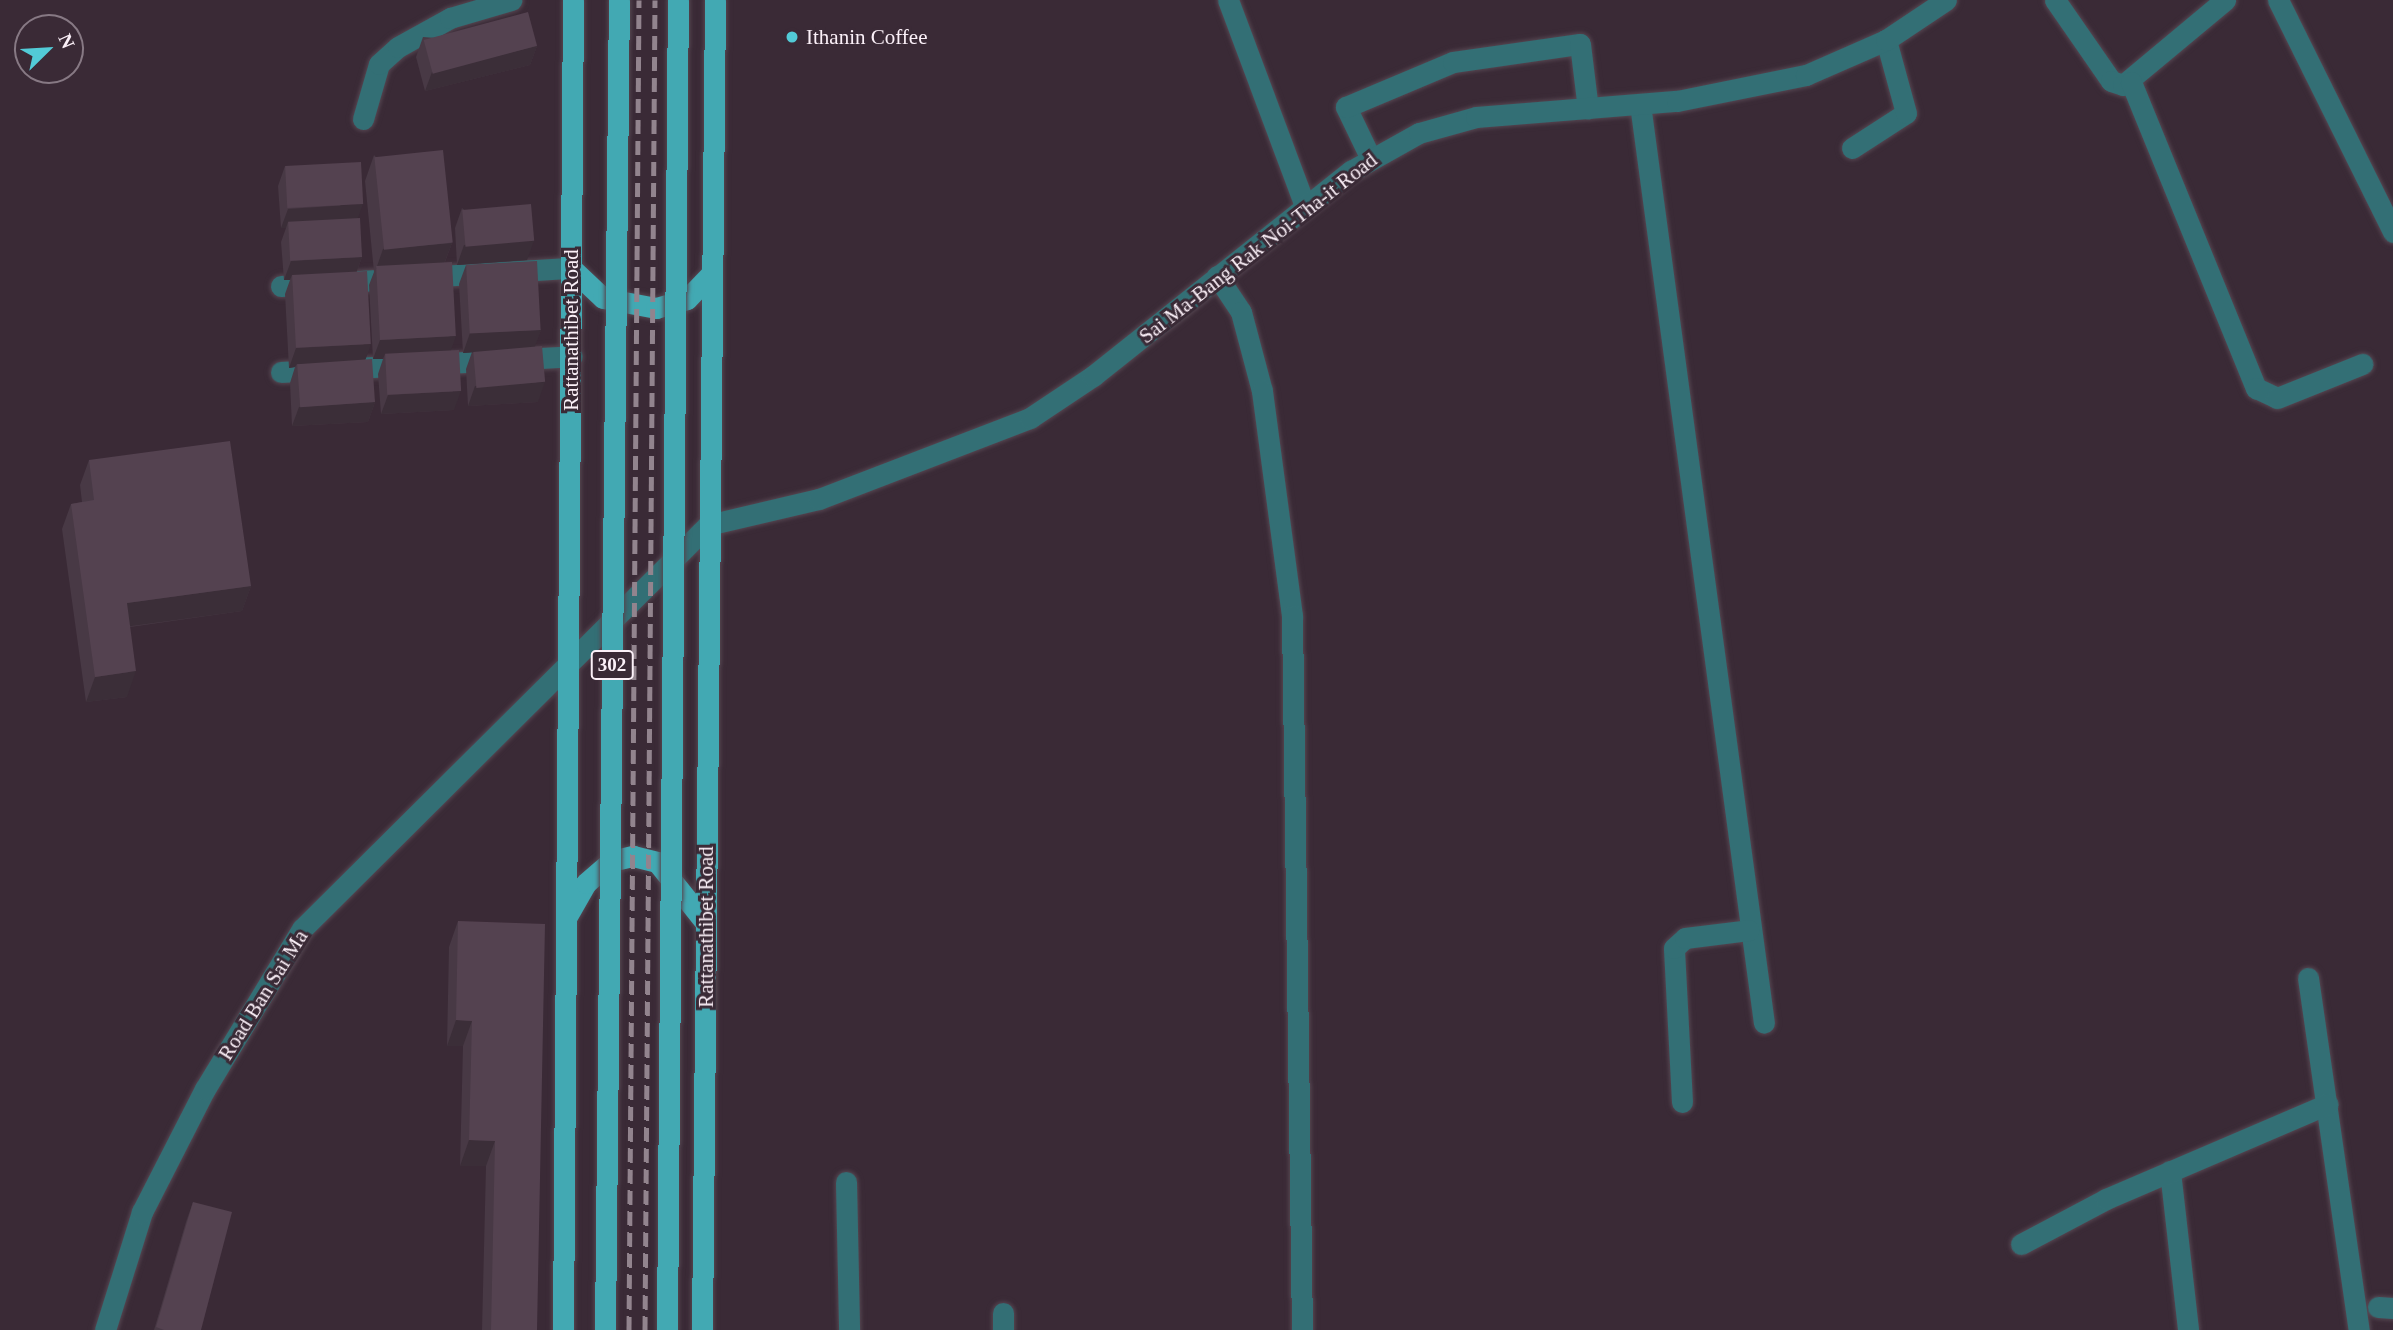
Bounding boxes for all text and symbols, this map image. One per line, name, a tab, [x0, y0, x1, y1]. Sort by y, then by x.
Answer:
north arrow	[14, 14, 84, 84]
place label: Ithanin Coffee	[806, 24, 927, 50]
marker: Ithanin Coffee	[784, 29, 800, 45]
text: N	[54, 31, 79, 52]
street label: Sai Ma-Bang Rak Noi-Tha-it Road	[1134, 147, 1382, 349]
street label: Rattanathibet Road	[558, 249, 584, 411]
road number: 302	[589, 650, 635, 680]
street label: Rattanathibet Road	[693, 846, 719, 1008]
street label: Road Ban Sai Ma	[213, 925, 313, 1065]

